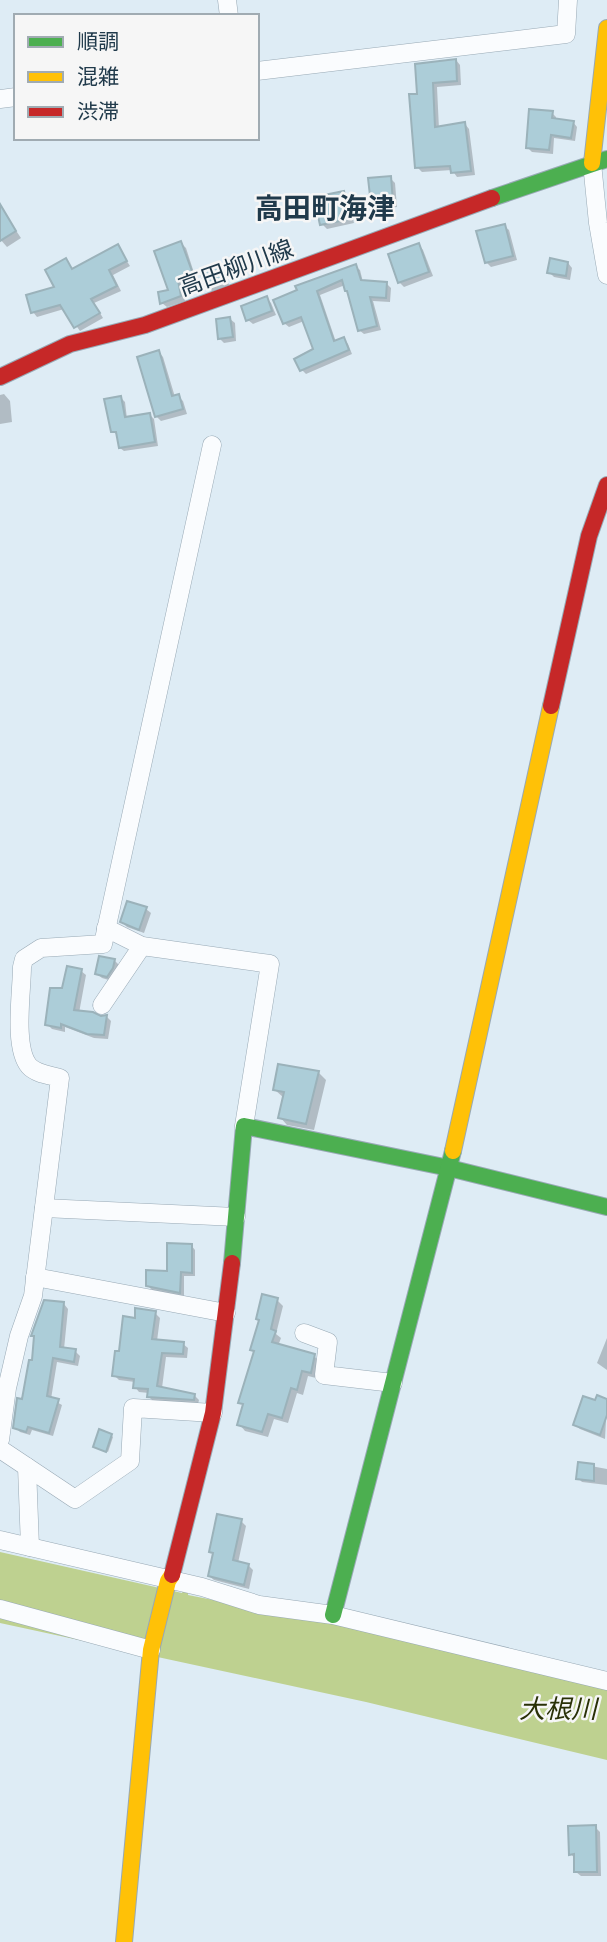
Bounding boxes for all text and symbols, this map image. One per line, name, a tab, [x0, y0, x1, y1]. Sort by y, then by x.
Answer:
legend	[14, 14, 259, 140]
text: 順調	[77, 30, 119, 54]
text: 混雑	[77, 65, 119, 89]
text: 渋滞	[77, 100, 119, 124]
district label: 高田町海津	[255, 192, 395, 225]
street label: 高田柳川線	[175, 234, 297, 302]
water label: 大根川	[519, 1694, 600, 1724]

